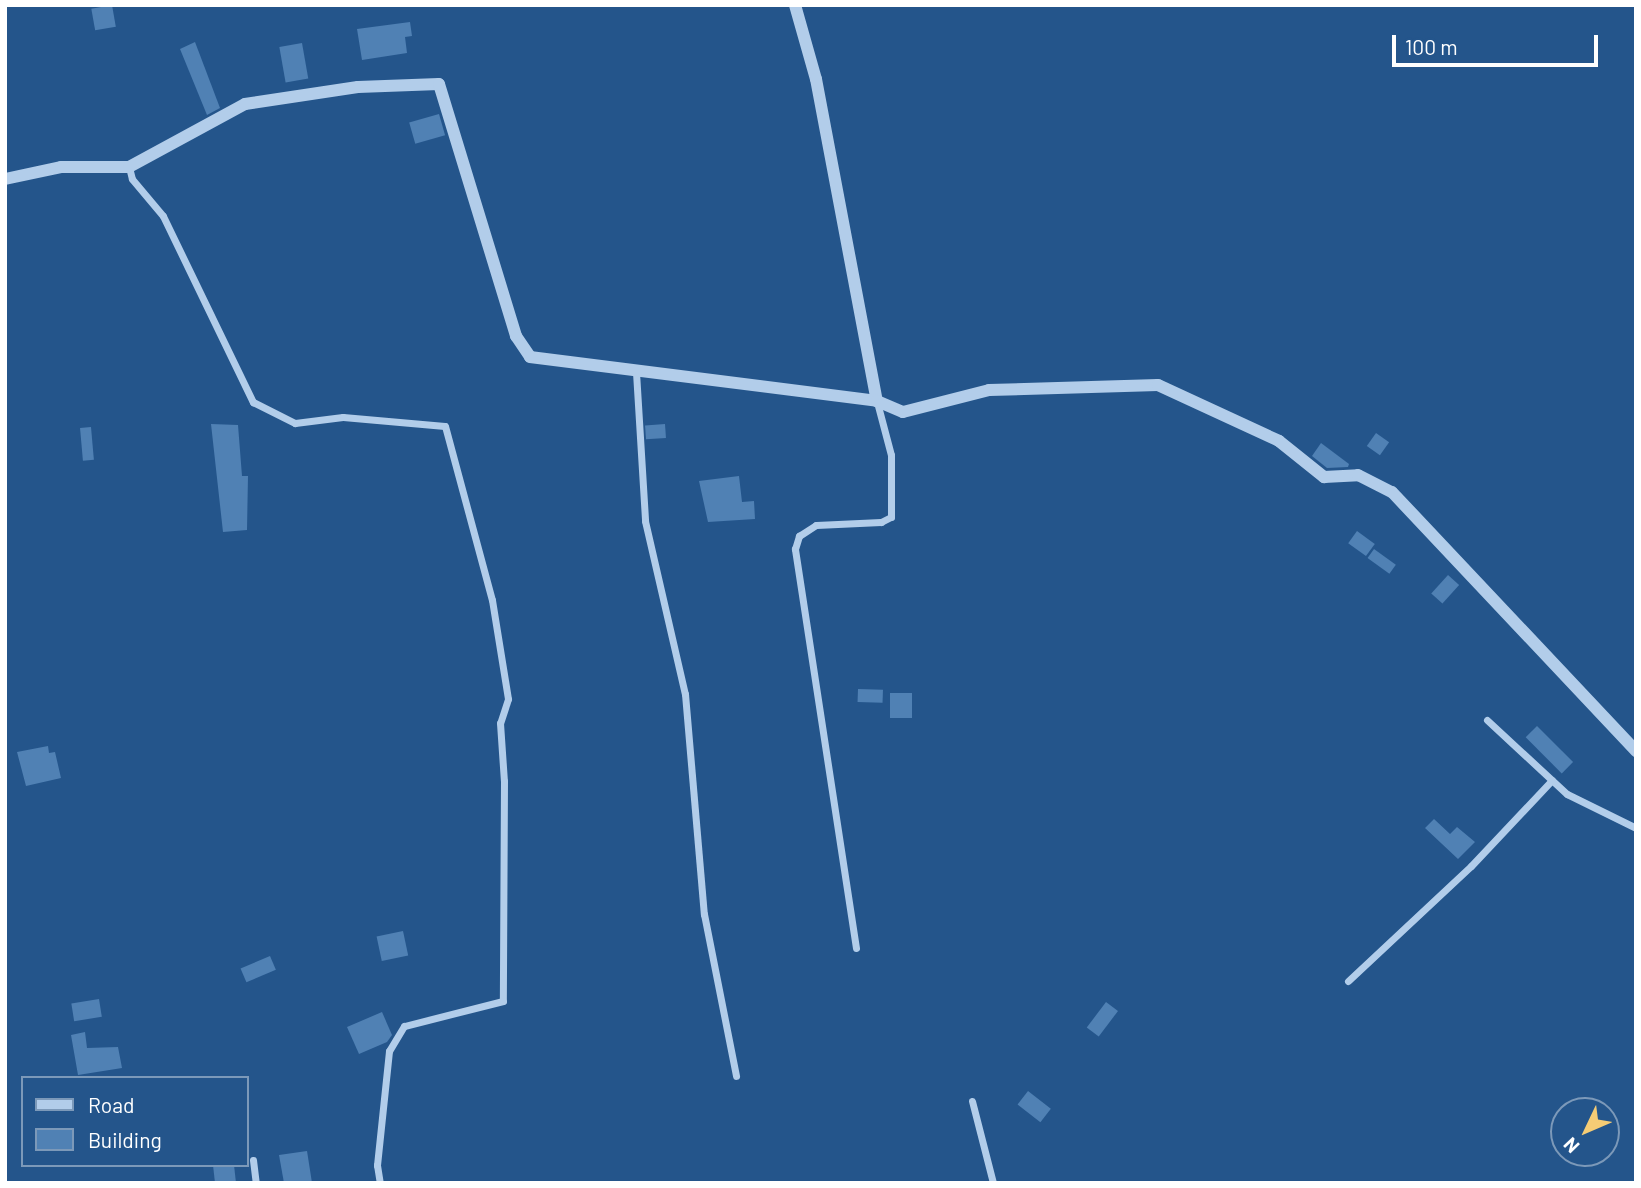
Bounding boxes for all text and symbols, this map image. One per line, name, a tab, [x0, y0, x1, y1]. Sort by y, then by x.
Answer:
scale bar	[1396, 21, 1602, 65]
text: 100 m	[1405, 34, 1458, 59]
legend	[21, 1076, 248, 1167]
text: Road	[88, 1092, 134, 1117]
north arrow	[1550, 1097, 1620, 1167]
text: Building	[88, 1127, 162, 1152]
text: N	[1558, 1133, 1584, 1158]

